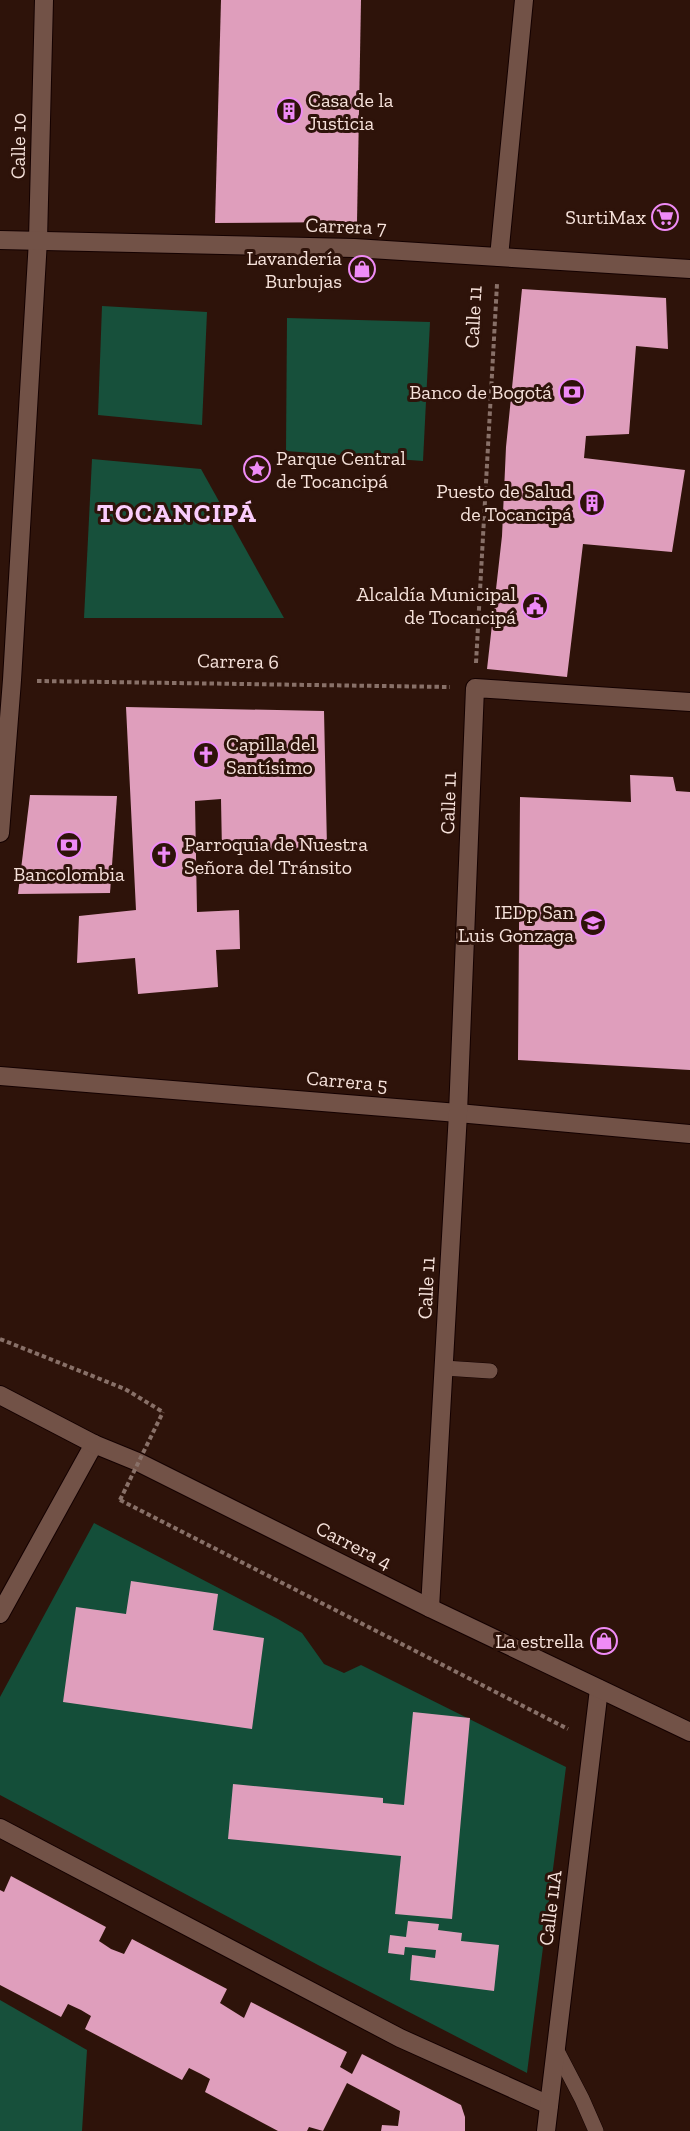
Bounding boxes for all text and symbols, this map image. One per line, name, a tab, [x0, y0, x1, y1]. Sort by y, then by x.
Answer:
place label: Casa de la Justicia	[308, 88, 394, 135]
building icon: Casa de la Justicia	[274, 96, 304, 126]
street label: Calle 10	[5, 113, 31, 179]
supermarket icon: SurtiMax	[650, 202, 680, 232]
place label: SurtiMax	[565, 205, 646, 229]
street label: Carrera 7	[305, 213, 387, 239]
place label: Lavandería Burbujas	[247, 246, 342, 293]
shop icon: Lavandería Burbujas	[347, 254, 377, 284]
street label: Calle 11	[459, 285, 487, 349]
bank icon: Banco de Bogotá	[557, 377, 587, 407]
place label: Banco de Bogotá	[409, 380, 552, 404]
place label: Parque Central de Tocancipá	[276, 446, 406, 493]
place icon: Parque Central de Tocancipá	[242, 454, 272, 484]
place label: Puesto de Salud de Tocancipá	[436, 479, 572, 526]
building icon: Puesto de Salud de Tocancipá	[577, 488, 607, 518]
district label: TOCANCIPÁ	[97, 497, 257, 529]
place label: Alcaldía Municipal de Tocancipá	[356, 582, 516, 629]
public building icon: Alcaldía Municipal de Tocancipá	[520, 591, 550, 621]
street label: Carrera 6	[197, 648, 279, 674]
place label: Capilla del Santísimo	[226, 732, 316, 779]
church icon: Capilla del Santísimo	[191, 740, 221, 770]
street label: Calle 11	[435, 771, 461, 835]
bank icon: Bancolombia	[54, 830, 84, 860]
place label: Parroquia de Nuestra Señora del Tránsito	[184, 832, 368, 879]
church icon: Parroquia de Nuestra Señora del Tránsito	[149, 840, 179, 870]
place label: Bancolombia	[13, 862, 125, 886]
place label: IEDp San Luis Gonzaga	[458, 900, 575, 947]
school or university icon: IEDp San Luis Gonzaga	[578, 908, 608, 938]
street label: Carrera 5	[305, 1065, 389, 1097]
street label: Calle 11	[412, 1256, 440, 1320]
street label: Carrera 4	[312, 1516, 396, 1574]
shop icon: La estrella	[589, 1626, 619, 1656]
place label: La estrella	[495, 1629, 584, 1653]
street label: Calle 11A	[533, 1868, 567, 1947]

